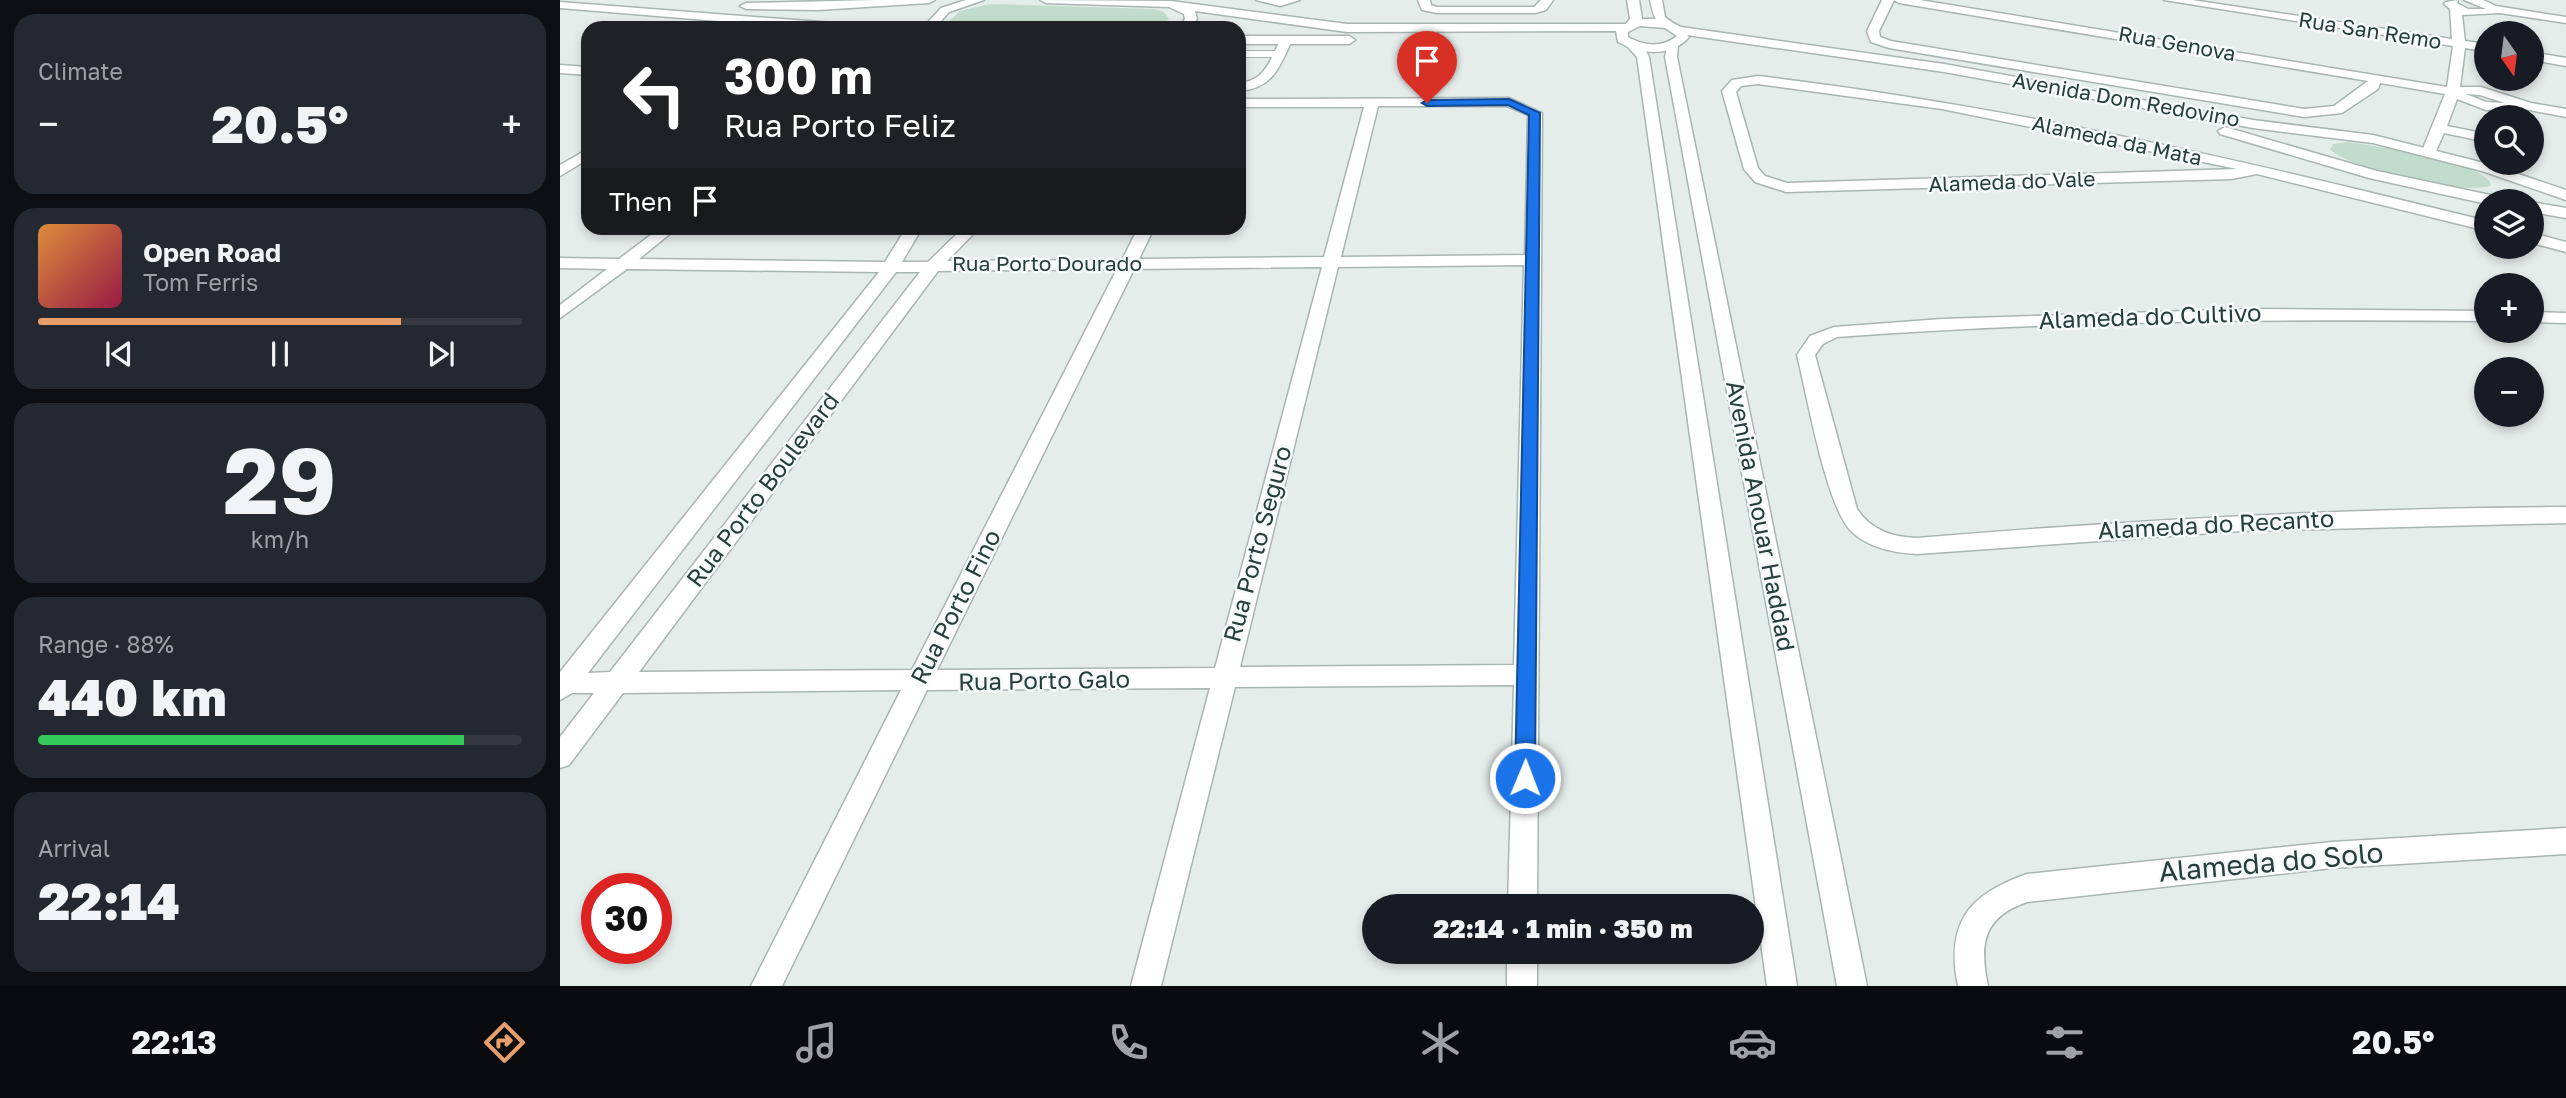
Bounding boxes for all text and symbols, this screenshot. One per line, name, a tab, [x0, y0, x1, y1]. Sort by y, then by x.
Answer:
street label: Rua San Remo	[2297, 6, 2444, 54]
street label: Rua Genova	[2116, 20, 2238, 66]
north arrow	[2474, 21, 2544, 91]
map controls	[2474, 21, 2544, 427]
pin	[1397, 31, 1457, 103]
icon: arrive	[1408, 42, 1446, 80]
text: 300 m	[724, 46, 873, 105]
icon: left	[609, 49, 700, 140]
text: Climate	[38, 57, 123, 85]
street label: Avenida Dom Redovino	[2011, 66, 2242, 132]
text: 20.5°	[212, 92, 348, 154]
text: −	[38, 101, 59, 146]
text: +	[501, 101, 522, 146]
button: search	[2474, 105, 2544, 175]
text: Rua Porto Feliz	[724, 106, 956, 144]
street label: Alameda da Mata	[2030, 109, 2205, 171]
street label: Alameda do Vale	[1928, 165, 2096, 197]
icon: arrive	[686, 182, 724, 220]
text: Then	[609, 186, 672, 217]
button: layers	[2474, 189, 2544, 259]
text: Open Road	[143, 237, 281, 268]
street label: Rua Porto Dourado	[952, 250, 1142, 276]
text: Tom Ferris	[143, 268, 258, 296]
button: +	[2474, 273, 2544, 343]
street label: Alameda do Cultivo	[2038, 297, 2262, 334]
icon: previous	[100, 335, 138, 373]
icon: pause	[261, 335, 299, 373]
icon: next	[422, 335, 460, 373]
button: −	[2474, 357, 2544, 427]
street label: Avenida Anouar Haddad	[1721, 378, 1802, 654]
street label: Rua Porto Boulevard	[679, 386, 844, 592]
text: 29	[223, 425, 337, 534]
street label: Rua Porto Seguro	[1216, 442, 1297, 645]
street label: Alameda do Recanto	[2097, 503, 2335, 544]
street label: Rua Porto Fino	[903, 524, 1006, 688]
text: km/h	[251, 525, 309, 553]
text: Range · 88%	[38, 630, 174, 658]
street label: Rua Porto Galo	[958, 664, 1130, 695]
text: 440 km	[38, 665, 227, 727]
position arrow	[1488, 741, 1562, 815]
text: Arrival	[38, 834, 110, 862]
street label: Alameda do Solo	[2157, 835, 2385, 888]
text: 22:14	[38, 869, 180, 931]
speed limit sign: 30	[581, 873, 672, 964]
text: 22:14 · 1 min · 350 m	[1433, 913, 1693, 944]
icon: directions	[480, 1018, 529, 1067]
icon: music	[792, 1018, 841, 1067]
icon: phone	[1104, 1018, 1153, 1067]
icon: climate	[1416, 1018, 1465, 1067]
icon: car	[1728, 1018, 1777, 1067]
icon: filters	[2040, 1018, 2089, 1067]
text: 22:13	[132, 1023, 217, 1061]
text: 20.5°	[2352, 1023, 2434, 1061]

